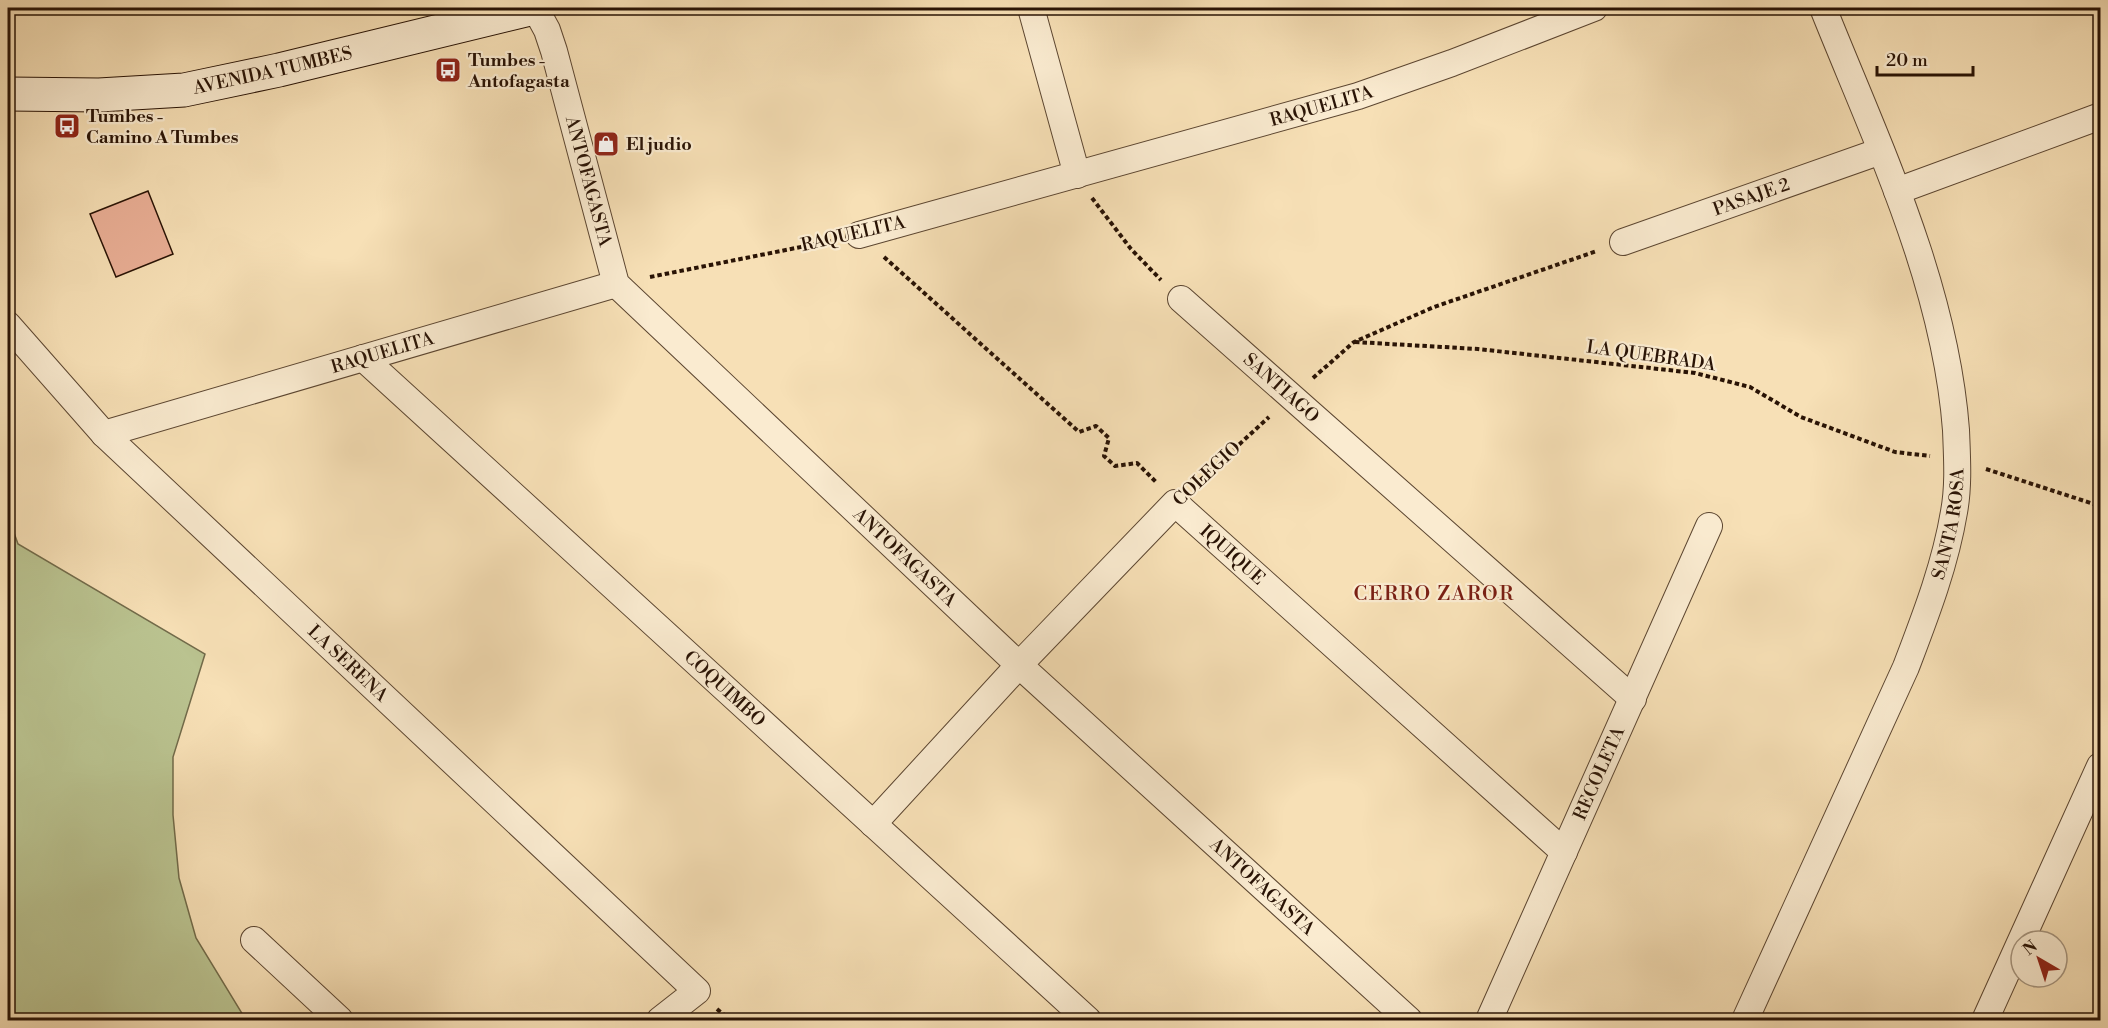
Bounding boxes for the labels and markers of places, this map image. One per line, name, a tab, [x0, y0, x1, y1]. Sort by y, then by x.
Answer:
place label: Tumbes - Antofagasta	[467, 49, 570, 93]
bus stop icon: Tumbes - Antofagasta	[433, 55, 463, 85]
place label: Tumbes - Camino A Tumbes	[86, 105, 239, 149]
bus stop icon: Tumbes - Camino A Tumbes	[52, 111, 82, 141]
shop icon: El judio	[591, 129, 621, 159]
place label: El judio	[626, 133, 692, 156]

